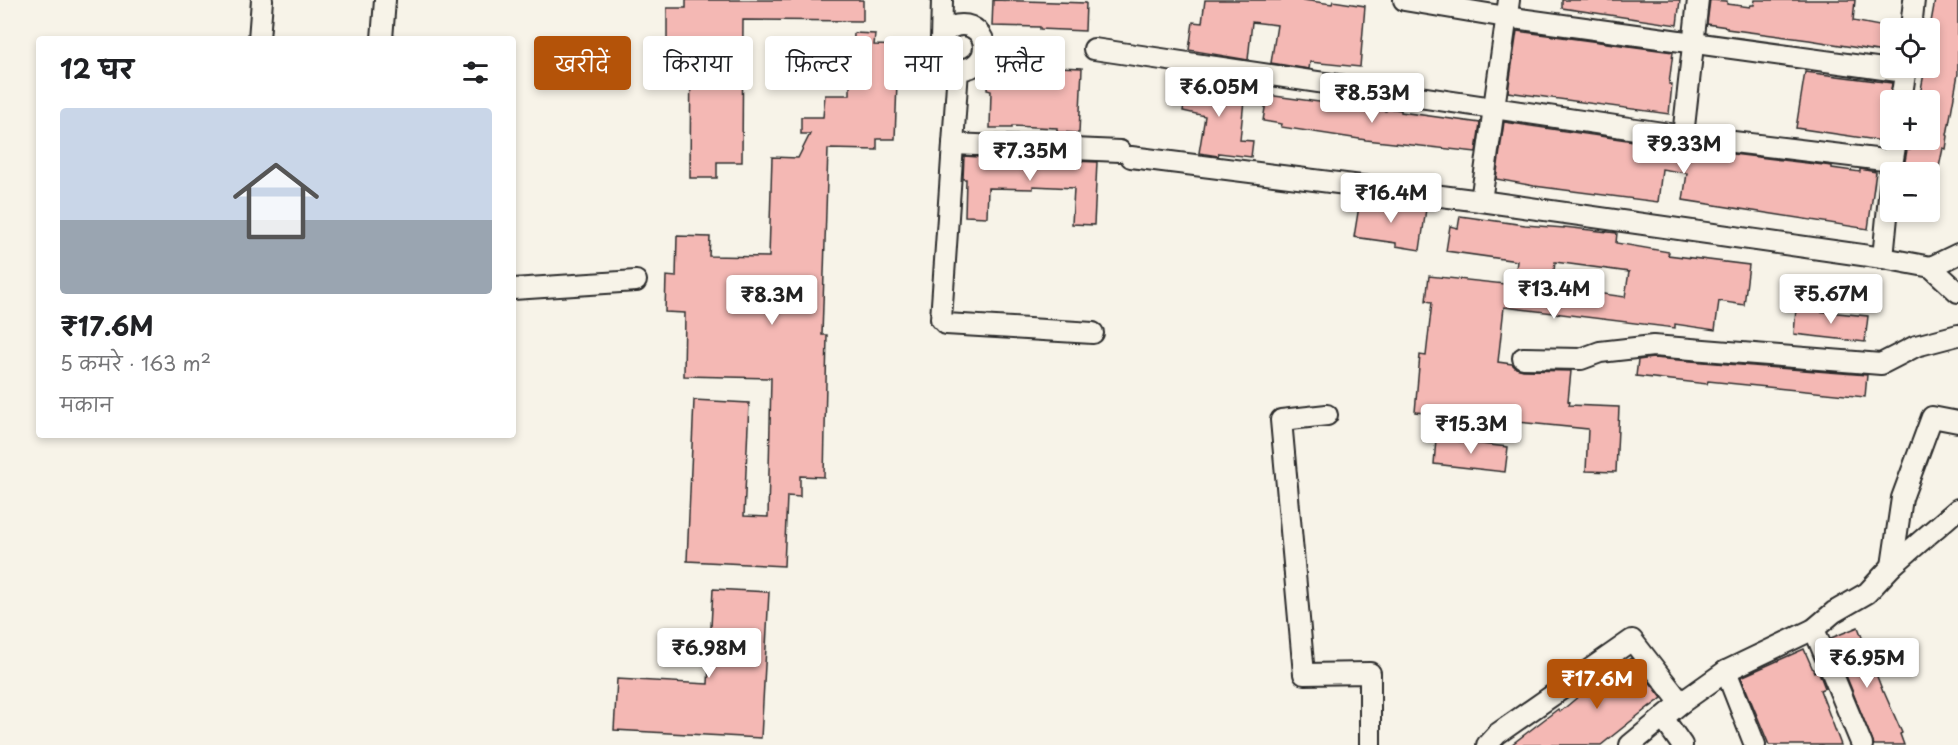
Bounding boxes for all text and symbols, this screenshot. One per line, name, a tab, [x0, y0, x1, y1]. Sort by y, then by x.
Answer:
map controls	[1880, 18, 1940, 222]
button: locate	[1880, 18, 1940, 78]
chip: खरीदें	[534, 36, 631, 90]
chip: किराया	[643, 36, 753, 90]
chip: फ़िल्टर	[765, 36, 872, 90]
chip: नया	[884, 36, 963, 90]
chip: फ़्लैट	[975, 36, 1065, 90]
text: 12 घर	[60, 49, 134, 88]
icon: filters	[459, 56, 492, 89]
pin: ₹6.05M	[1170, 67, 1268, 118]
text: ₹6.05M	[1179, 71, 1259, 101]
pin: ₹8.53M	[1323, 73, 1421, 124]
text: ₹8.53M	[1334, 77, 1410, 107]
button: +	[1880, 90, 1940, 150]
pin: ₹9.33M	[1635, 124, 1733, 175]
text: ₹9.33M	[1647, 128, 1721, 158]
pin: ₹7.35M	[981, 131, 1079, 182]
text: ₹7.35M	[993, 135, 1067, 165]
icon: home	[222, 147, 330, 255]
button: −	[1880, 162, 1940, 222]
pin: ₹16.4M	[1342, 173, 1440, 224]
text: ₹16.4M	[1355, 177, 1427, 207]
pin: ₹13.4M	[1505, 269, 1603, 320]
text: ₹13.4M	[1518, 273, 1590, 303]
pin: ₹5.67M	[1782, 274, 1880, 325]
pin: ₹8.3M	[730, 275, 814, 326]
text: ₹5.67M	[1794, 278, 1868, 308]
text: ₹8.3M	[740, 279, 804, 309]
text: ₹17.6M	[60, 306, 154, 345]
text: 5 कमरे · 163 m²	[60, 348, 211, 378]
text: मकान	[60, 389, 113, 419]
pin: ₹15.3M	[1422, 404, 1520, 455]
text: ₹15.3M	[1435, 408, 1507, 438]
pin: ₹6.98M	[660, 628, 758, 679]
text: ₹6.98M	[671, 632, 747, 662]
pin: ₹6.95M	[1818, 638, 1916, 689]
text: ₹6.95M	[1829, 642, 1905, 672]
pin: ₹17.6M	[1548, 659, 1646, 710]
text: ₹17.6M	[1561, 663, 1633, 693]

